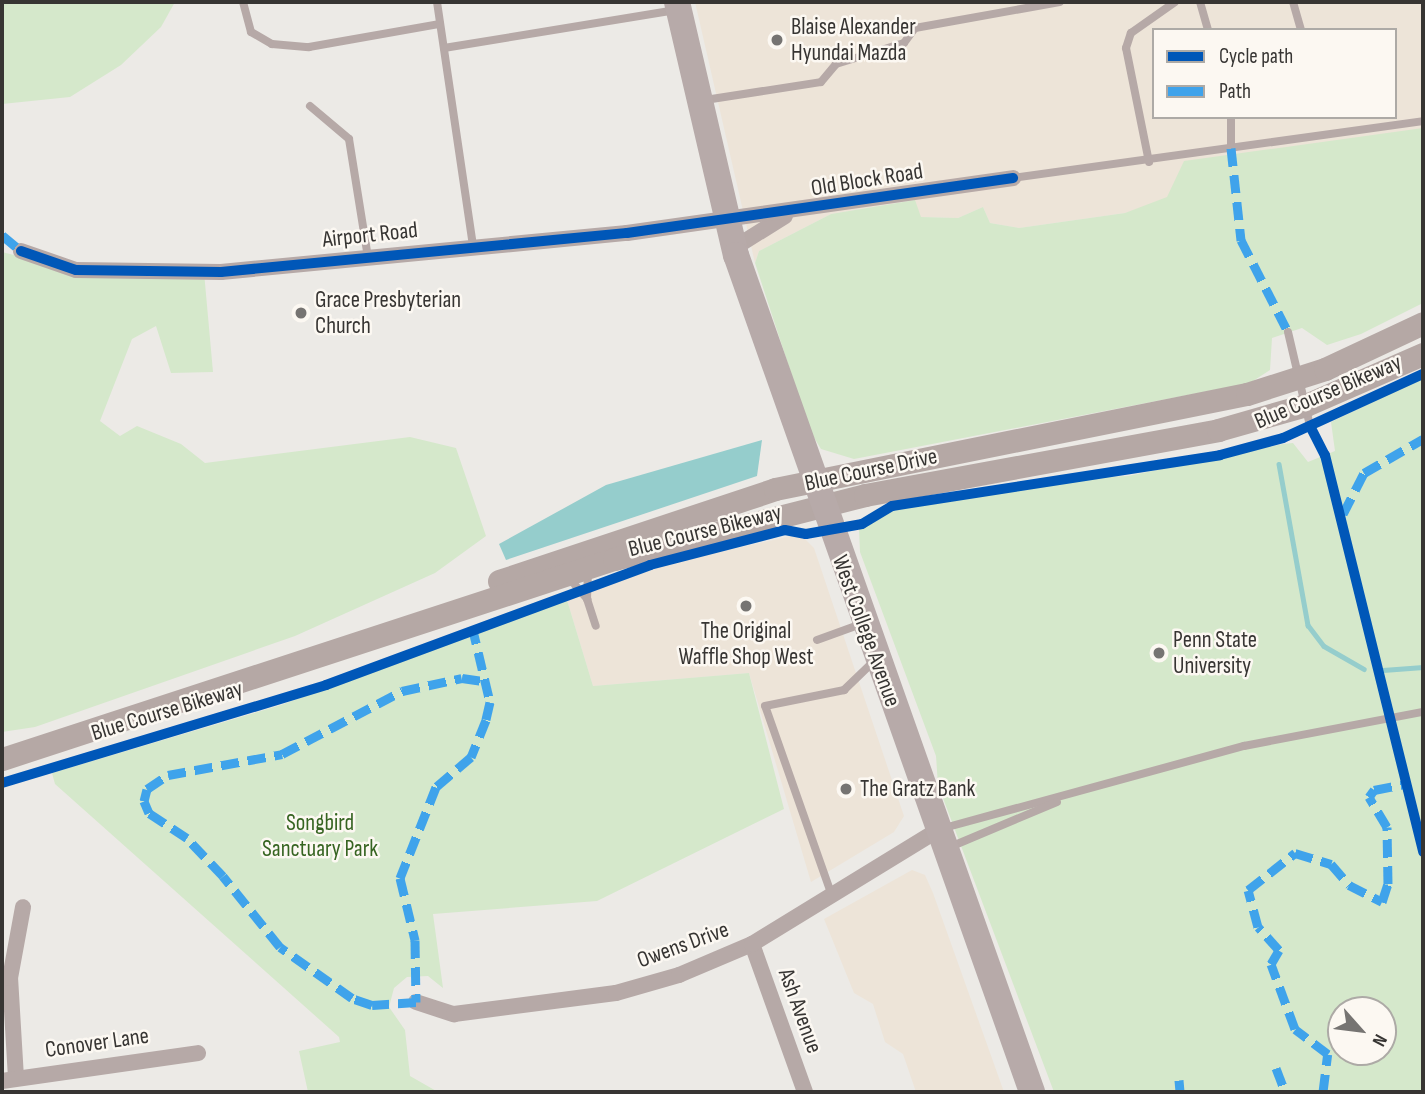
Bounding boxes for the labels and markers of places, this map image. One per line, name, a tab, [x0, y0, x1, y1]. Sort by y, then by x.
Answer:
place label: Blaise Alexander Hyundai Mazda	[791, 13, 916, 67]
marker: Blaise Alexander Hyundai Mazda	[769, 32, 785, 48]
place label: Grace Presbyterian Church	[315, 286, 461, 340]
marker: Grace Presbyterian Church	[293, 305, 309, 321]
marker: The Original Waffle Shop West	[738, 598, 754, 614]
place label: The Original Waffle Shop West	[678, 617, 814, 671]
place label: Penn State University	[1173, 626, 1257, 680]
marker: Penn State University	[1151, 645, 1167, 661]
place label: The Gratz Bank	[860, 775, 975, 803]
marker: The Gratz Bank	[838, 781, 854, 797]

